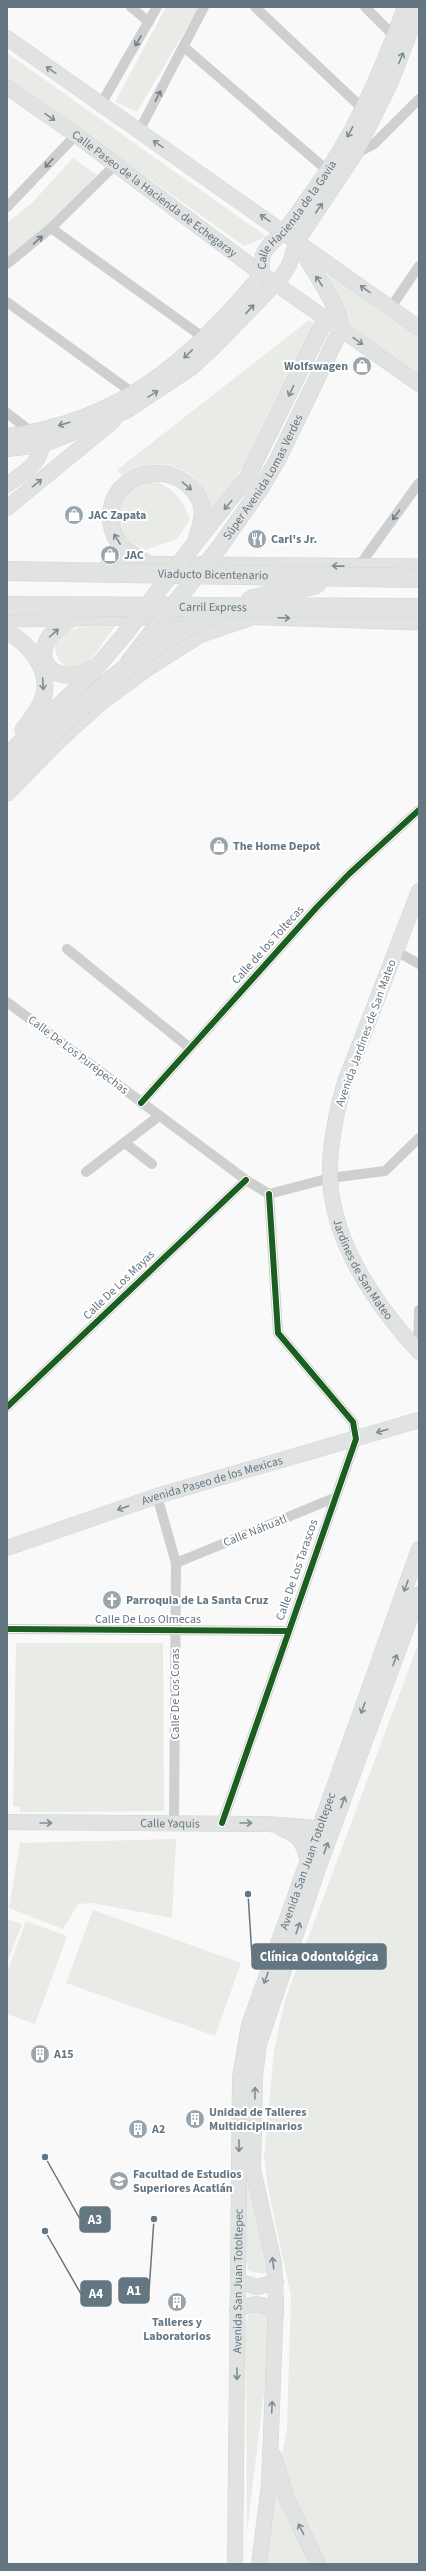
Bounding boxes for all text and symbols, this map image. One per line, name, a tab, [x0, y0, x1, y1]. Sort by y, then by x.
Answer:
one-way arrow	[134, 35, 142, 47]
one-way arrow	[397, 52, 405, 64]
one-way arrow	[46, 66, 57, 74]
one-way arrow	[154, 90, 162, 102]
one-way arrow	[45, 113, 56, 121]
street label: Calle Paseo de la Hacienda de Echegaray	[68, 126, 241, 261]
one-way arrow	[345, 126, 353, 138]
one-way arrow	[153, 140, 164, 148]
street label: Calle Hacienda de la Gavia	[253, 157, 341, 269]
one-way arrow	[44, 158, 54, 168]
one-way arrow	[314, 203, 323, 214]
one-way arrow	[259, 214, 270, 222]
one-way arrow	[32, 236, 42, 245]
one-way arrow	[315, 276, 323, 287]
one-way arrow	[360, 285, 371, 293]
one-way arrow	[246, 303, 255, 314]
one-way arrow	[352, 337, 363, 345]
one-way arrow	[183, 349, 193, 359]
shop icon: Wolfswagen	[351, 355, 373, 377]
place label: Wolfswagen	[284, 358, 348, 375]
one-way arrow	[287, 385, 294, 397]
one-way arrow	[147, 390, 158, 398]
street label: Súper Avenida Lomas Verdes	[219, 411, 307, 543]
one-way arrow	[57, 421, 70, 428]
one-way arrow	[32, 479, 43, 487]
one-way arrow	[182, 481, 192, 491]
one-way arrow	[223, 499, 232, 510]
shop icon: JAC Zapata	[63, 504, 85, 526]
place label: JAC Zapata	[88, 507, 146, 524]
one-way arrow	[392, 509, 400, 520]
restaurant icon: Carl's Jr.	[246, 528, 268, 550]
place label: Carl's Jr.	[271, 531, 317, 548]
one-way arrow	[113, 533, 122, 544]
shop icon: JAC	[99, 544, 121, 566]
place label: JAC	[124, 547, 144, 564]
one-way arrow	[332, 562, 345, 569]
street label: Viaducto Bicentenario	[158, 565, 268, 584]
street label: Carril Express	[179, 598, 247, 616]
one-way arrow	[277, 614, 290, 621]
one-way arrow	[49, 628, 59, 637]
one-way arrow	[40, 677, 47, 690]
shop icon: The Home Depot	[208, 835, 230, 857]
place label: The Home Depot	[233, 838, 321, 855]
street label: Calle de los Toltecas	[228, 902, 308, 988]
street label: Avenida Jardines de San Mateo	[331, 957, 401, 1109]
street label: Calle De Los Purépechas	[24, 1012, 132, 1098]
street label: Jardines de San Mateo	[329, 1217, 397, 1323]
street label: Calle De Los Mayas	[79, 1246, 159, 1324]
one-way arrow	[375, 1428, 388, 1435]
street label: Avenida Paseo de los Mexicas	[139, 1452, 285, 1509]
one-way arrow	[116, 1505, 129, 1512]
street label: Calle Náhuatl	[221, 1511, 289, 1551]
street label: Calle De Los Tarascos	[272, 1517, 322, 1623]
one-way arrow	[402, 1579, 409, 1592]
church icon: Parroquia de La Santa Cruz	[101, 1589, 123, 1611]
place label: Parroquia de La Santa Cruz	[126, 1592, 269, 1609]
street label: Calle De Los Olmecas	[95, 1611, 201, 1628]
street label: Calle De Los Coras	[167, 1648, 184, 1740]
one-way arrow	[391, 1655, 399, 1667]
one-way arrow	[358, 1702, 366, 1714]
street label: Avenida San Juan Totoltepec	[275, 1789, 340, 1932]
one-way arrow	[339, 1797, 347, 1809]
street label: Calle Yaquis	[140, 1815, 200, 1832]
one-way arrow	[39, 1819, 52, 1827]
one-way arrow	[239, 1819, 252, 1827]
one-way arrow	[323, 1841, 330, 1854]
one-way arrow	[295, 1922, 302, 1935]
callout: Clínica Odontológica	[252, 1944, 386, 1969]
text: Clínica Odontológica	[260, 1948, 378, 1966]
one-way arrow	[262, 1971, 269, 1984]
building icon: A15	[29, 2043, 51, 2065]
place label: A15	[53, 2046, 74, 2063]
one-way arrow	[251, 2087, 259, 2100]
place label: Unidad de Talleres Multidiciplinarios	[209, 2104, 307, 2135]
building icon: Unidad de Talleres Multidiciplinarios	[184, 2108, 206, 2130]
building icon: A2	[127, 2118, 149, 2140]
place label: A2	[151, 2121, 165, 2138]
one-way arrow	[235, 2139, 243, 2152]
place label: Facultad de Estudios Superiores Acatlán	[133, 2166, 242, 2197]
school or university icon: Facultad de Estudios Superiores Acatlán	[108, 2170, 130, 2192]
callout: A3	[80, 2207, 110, 2232]
street label: Avenida San Juan Totoltepec	[229, 2208, 247, 2354]
text: A3	[87, 2211, 102, 2229]
one-way arrow	[269, 2257, 277, 2270]
callout: A1	[119, 2278, 149, 2303]
callout: A4	[81, 2281, 111, 2306]
text: A1	[126, 2282, 141, 2300]
text: A4	[88, 2285, 103, 2303]
building icon: Talleres y Laboratorios	[166, 2291, 188, 2313]
place label: Talleres y Laboratorios	[143, 2314, 211, 2345]
one-way arrow	[233, 2367, 241, 2380]
one-way arrow	[269, 2401, 276, 2414]
one-way arrow	[296, 2524, 304, 2536]

